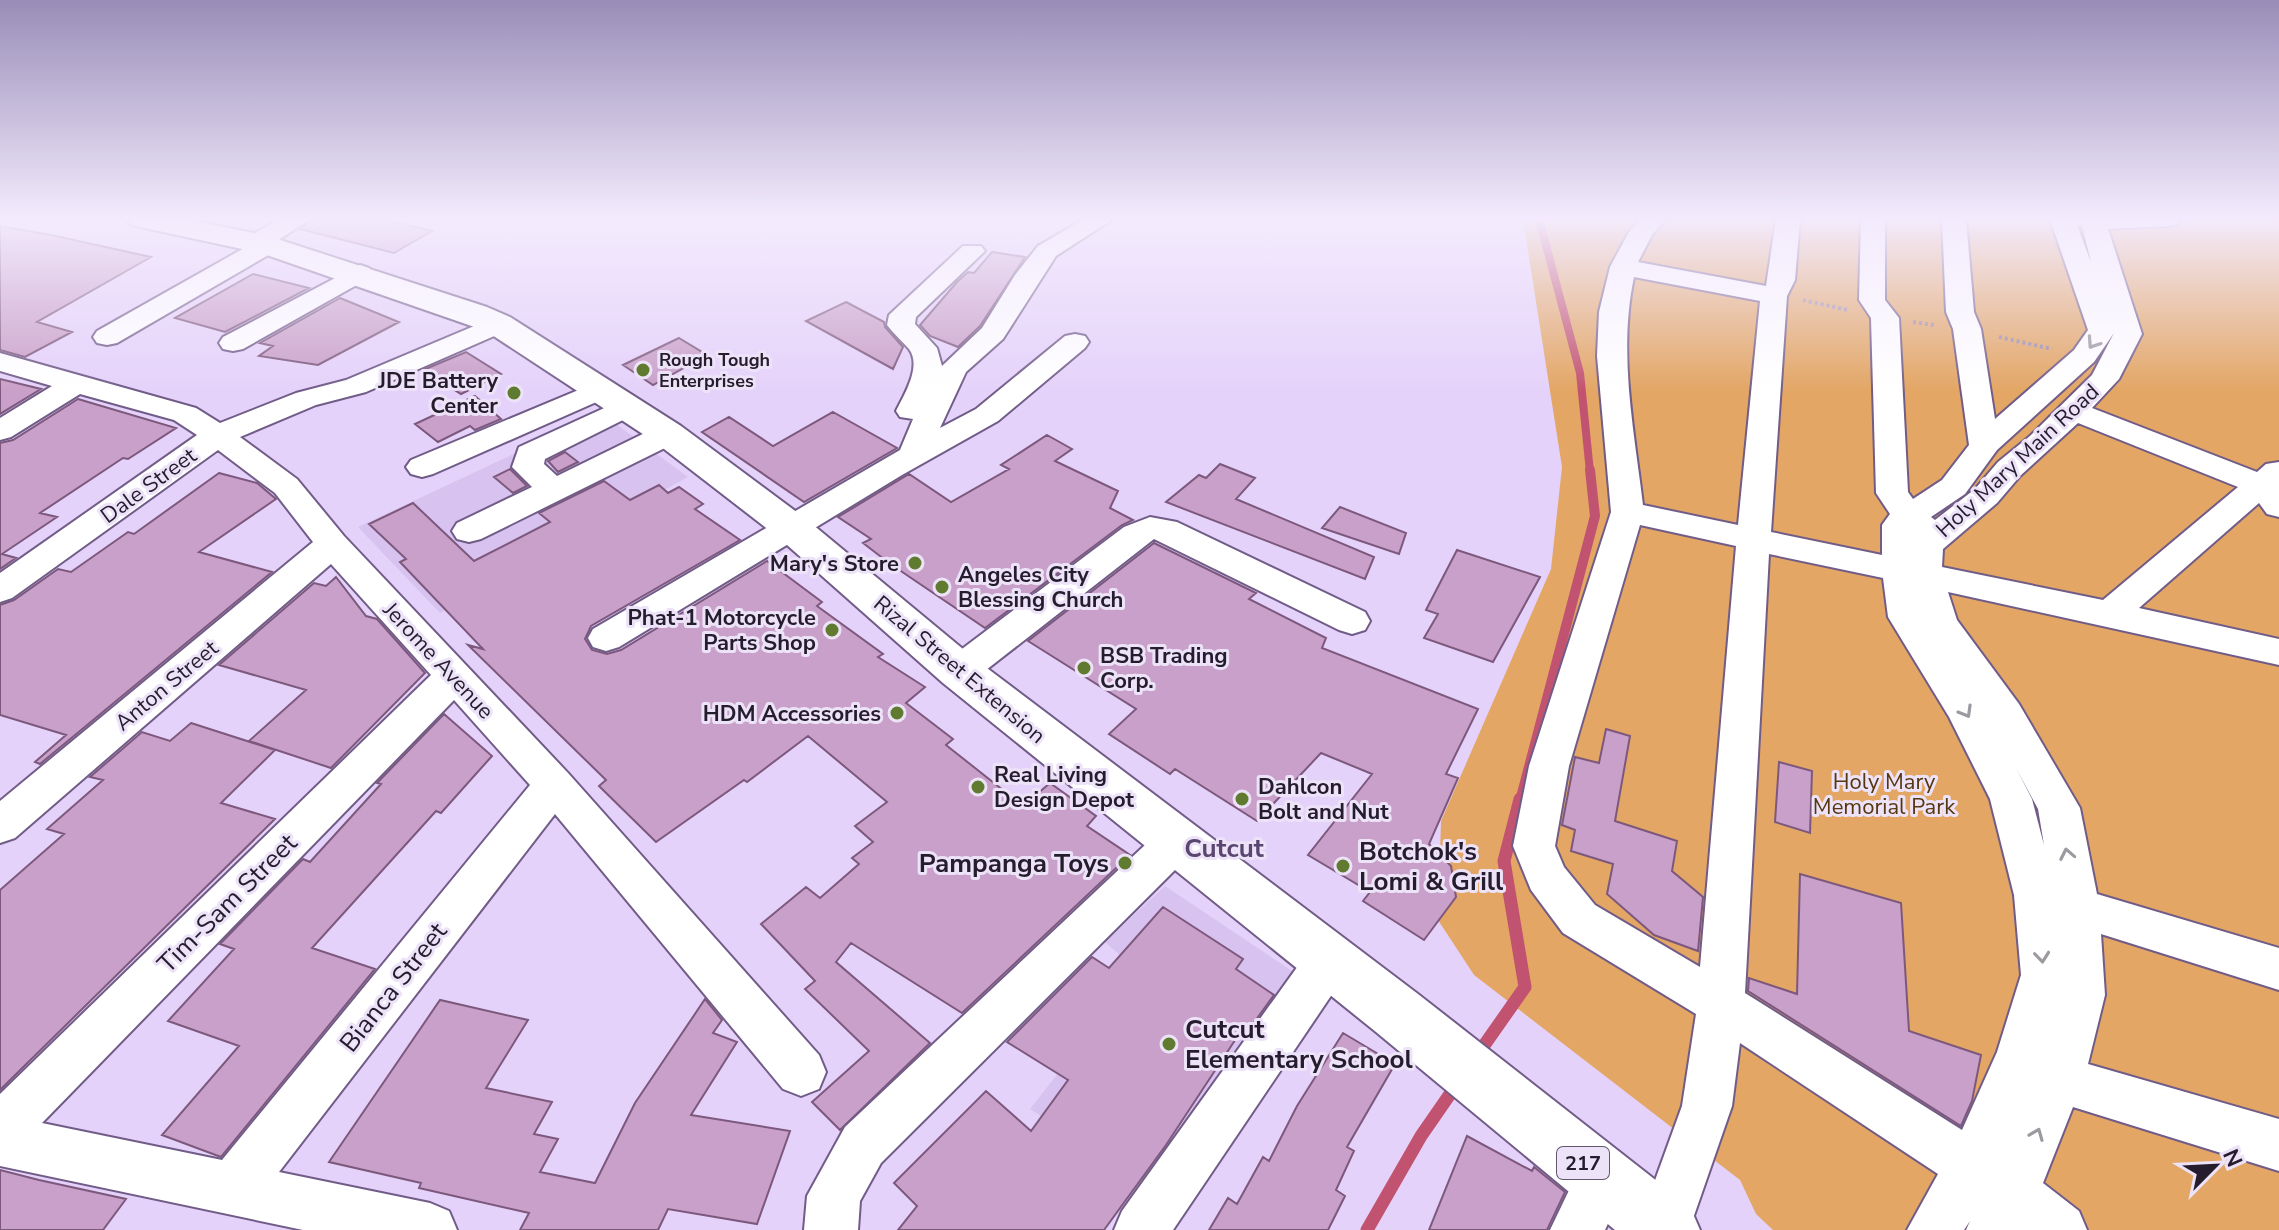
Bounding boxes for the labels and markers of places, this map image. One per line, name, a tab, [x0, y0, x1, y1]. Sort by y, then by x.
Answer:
place label: Rough Tough Enterprises	[659, 348, 770, 393]
marker: Rough Tough Enterprises	[634, 361, 652, 379]
place label: JDE Battery Center	[377, 366, 498, 421]
marker: JDE Battery Center	[505, 384, 523, 402]
place label: Mary's Store	[770, 549, 899, 579]
marker: Mary's Store	[906, 554, 924, 572]
place label: Angeles City Blessing Church	[958, 560, 1123, 615]
marker: Angeles City Blessing Church	[933, 578, 951, 596]
place label: Phat-1 Motorcycle Parts Shop	[627, 603, 816, 658]
marker: Phat-1 Motorcycle Parts Shop	[823, 621, 841, 639]
place label: BSB Trading Corp.	[1100, 641, 1228, 696]
marker: BSB Trading Corp.	[1075, 659, 1093, 677]
place label: HDM Accessories	[703, 699, 881, 729]
marker: HDM Accessories	[888, 704, 906, 722]
place label: Real Living Design Depot	[994, 760, 1135, 815]
place label: Dahlcon Bolt and Nut	[1258, 772, 1389, 827]
marker: Real Living Design Depot	[969, 778, 987, 796]
marker: Dahlcon Bolt and Nut	[1233, 790, 1251, 808]
place label: Botchok's Lomi & Grill	[1359, 834, 1504, 899]
place label: Pampanga Toys	[919, 846, 1109, 881]
marker: Pampanga Toys	[1116, 854, 1134, 872]
marker: Botchok's Lomi & Grill	[1334, 857, 1352, 875]
place label: Cutcut Elementary School	[1185, 1012, 1414, 1077]
marker: Cutcut Elementary School	[1160, 1035, 1178, 1053]

